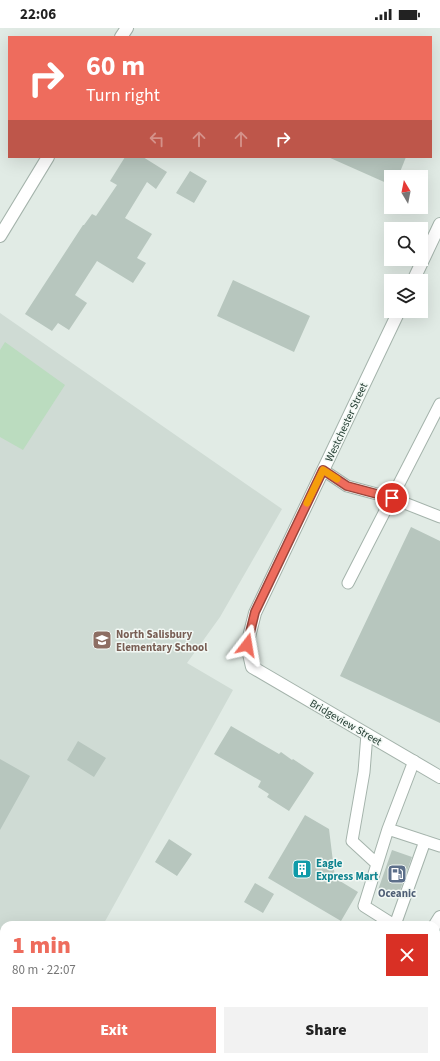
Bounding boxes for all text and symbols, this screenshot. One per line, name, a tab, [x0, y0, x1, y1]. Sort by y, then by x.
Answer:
text: 22:06	[20, 4, 56, 25]
text: 60 m	[86, 46, 145, 86]
icon: right	[20, 52, 72, 104]
text: Turn right	[86, 83, 160, 108]
icon: left	[146, 128, 168, 150]
icon: ahead	[188, 128, 210, 150]
icon: ahead	[230, 128, 252, 150]
icon: right	[272, 128, 294, 150]
north arrow	[384, 170, 428, 214]
map controls	[384, 170, 428, 318]
button: search	[384, 222, 428, 266]
button: layers	[384, 274, 428, 318]
street label: Westchester Street	[322, 380, 371, 464]
pin	[375, 481, 409, 515]
icon: arrive	[381, 487, 403, 509]
position arrow	[226, 624, 268, 666]
place label: North Salisbury Elementary School	[116, 627, 208, 655]
school or university icon: North Salisbury Elementary School	[91, 629, 113, 651]
street label: Bridgeview Street	[307, 696, 385, 749]
place label: Eagle Express Mart	[316, 856, 379, 884]
building icon: Eagle Express Mart	[291, 858, 313, 880]
fuel station icon: Oceanic	[386, 863, 408, 885]
place label: Oceanic	[378, 886, 416, 901]
text: 1 min	[12, 928, 71, 963]
button: close	[386, 934, 428, 976]
text: 80 m · 22:07	[12, 961, 76, 979]
button: Exit	[12, 1007, 216, 1053]
button: Share	[224, 1007, 428, 1053]

